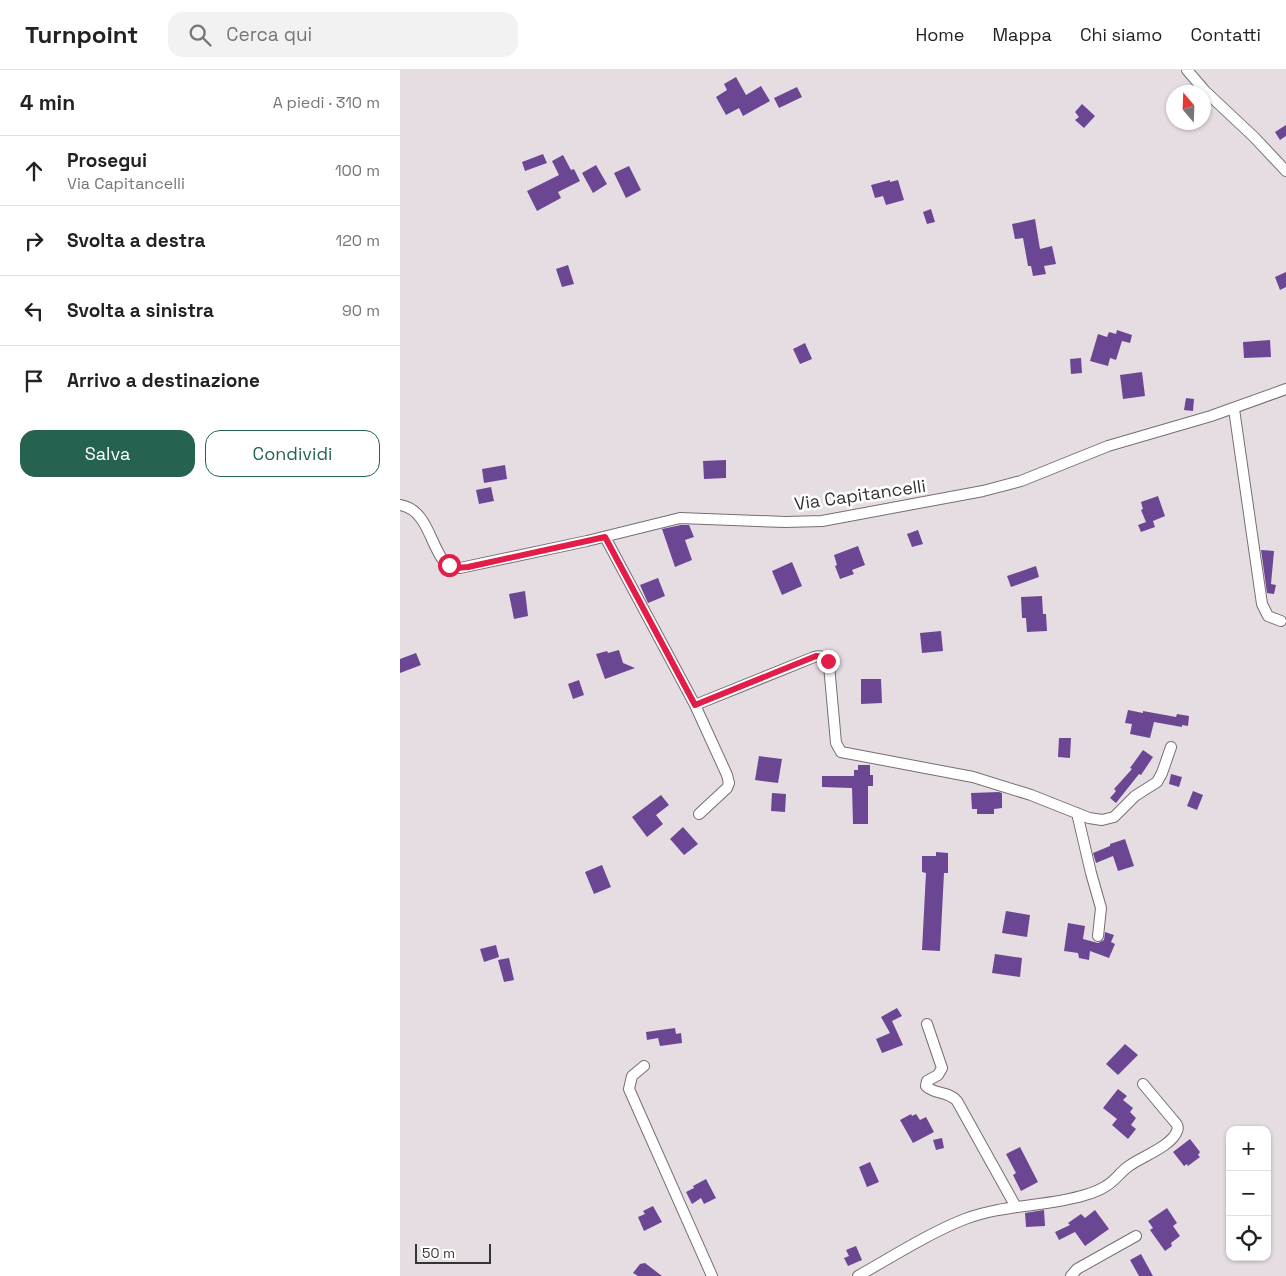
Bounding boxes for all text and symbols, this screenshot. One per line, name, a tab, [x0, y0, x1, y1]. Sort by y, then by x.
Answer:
search box	[168, 12, 518, 57]
text: Turnpoint	[25, 19, 138, 50]
icon: search	[186, 21, 214, 49]
text: Cerca qui	[226, 22, 312, 47]
text: Home	[915, 23, 965, 46]
text: Mappa	[993, 23, 1052, 46]
text: Chi siamo	[1080, 23, 1162, 46]
text: Contatti	[1190, 23, 1261, 46]
north arrow	[1166, 85, 1211, 130]
text: 4 min	[20, 89, 75, 116]
text: A piedi · 310 m	[273, 92, 380, 113]
text: Prosegui	[67, 148, 147, 173]
icon: ahead	[20, 157, 48, 185]
text: 100 m	[335, 160, 380, 181]
text: Via Capitancelli	[67, 173, 185, 194]
icon: right	[20, 227, 48, 255]
text: Svolta a destra	[67, 228, 205, 253]
text: 120 m	[336, 230, 380, 251]
icon: left	[20, 297, 48, 325]
text: Svolta a sinistra	[67, 298, 214, 323]
text: 90 m	[342, 300, 380, 321]
icon: arrive	[20, 367, 48, 395]
text: Arrivo a destinazione	[67, 368, 260, 393]
button: Salva	[20, 430, 195, 477]
button: Condividi	[205, 430, 380, 477]
street label: Via Capitancelli	[793, 474, 927, 515]
route start	[438, 554, 461, 577]
route end	[817, 650, 840, 673]
map controls	[1226, 1126, 1271, 1261]
button: +	[1226, 1126, 1271, 1171]
button: −	[1226, 1171, 1271, 1216]
button: locate	[1226, 1216, 1271, 1261]
scale bar	[415, 1241, 491, 1264]
text: 50 m	[422, 1244, 455, 1262]

